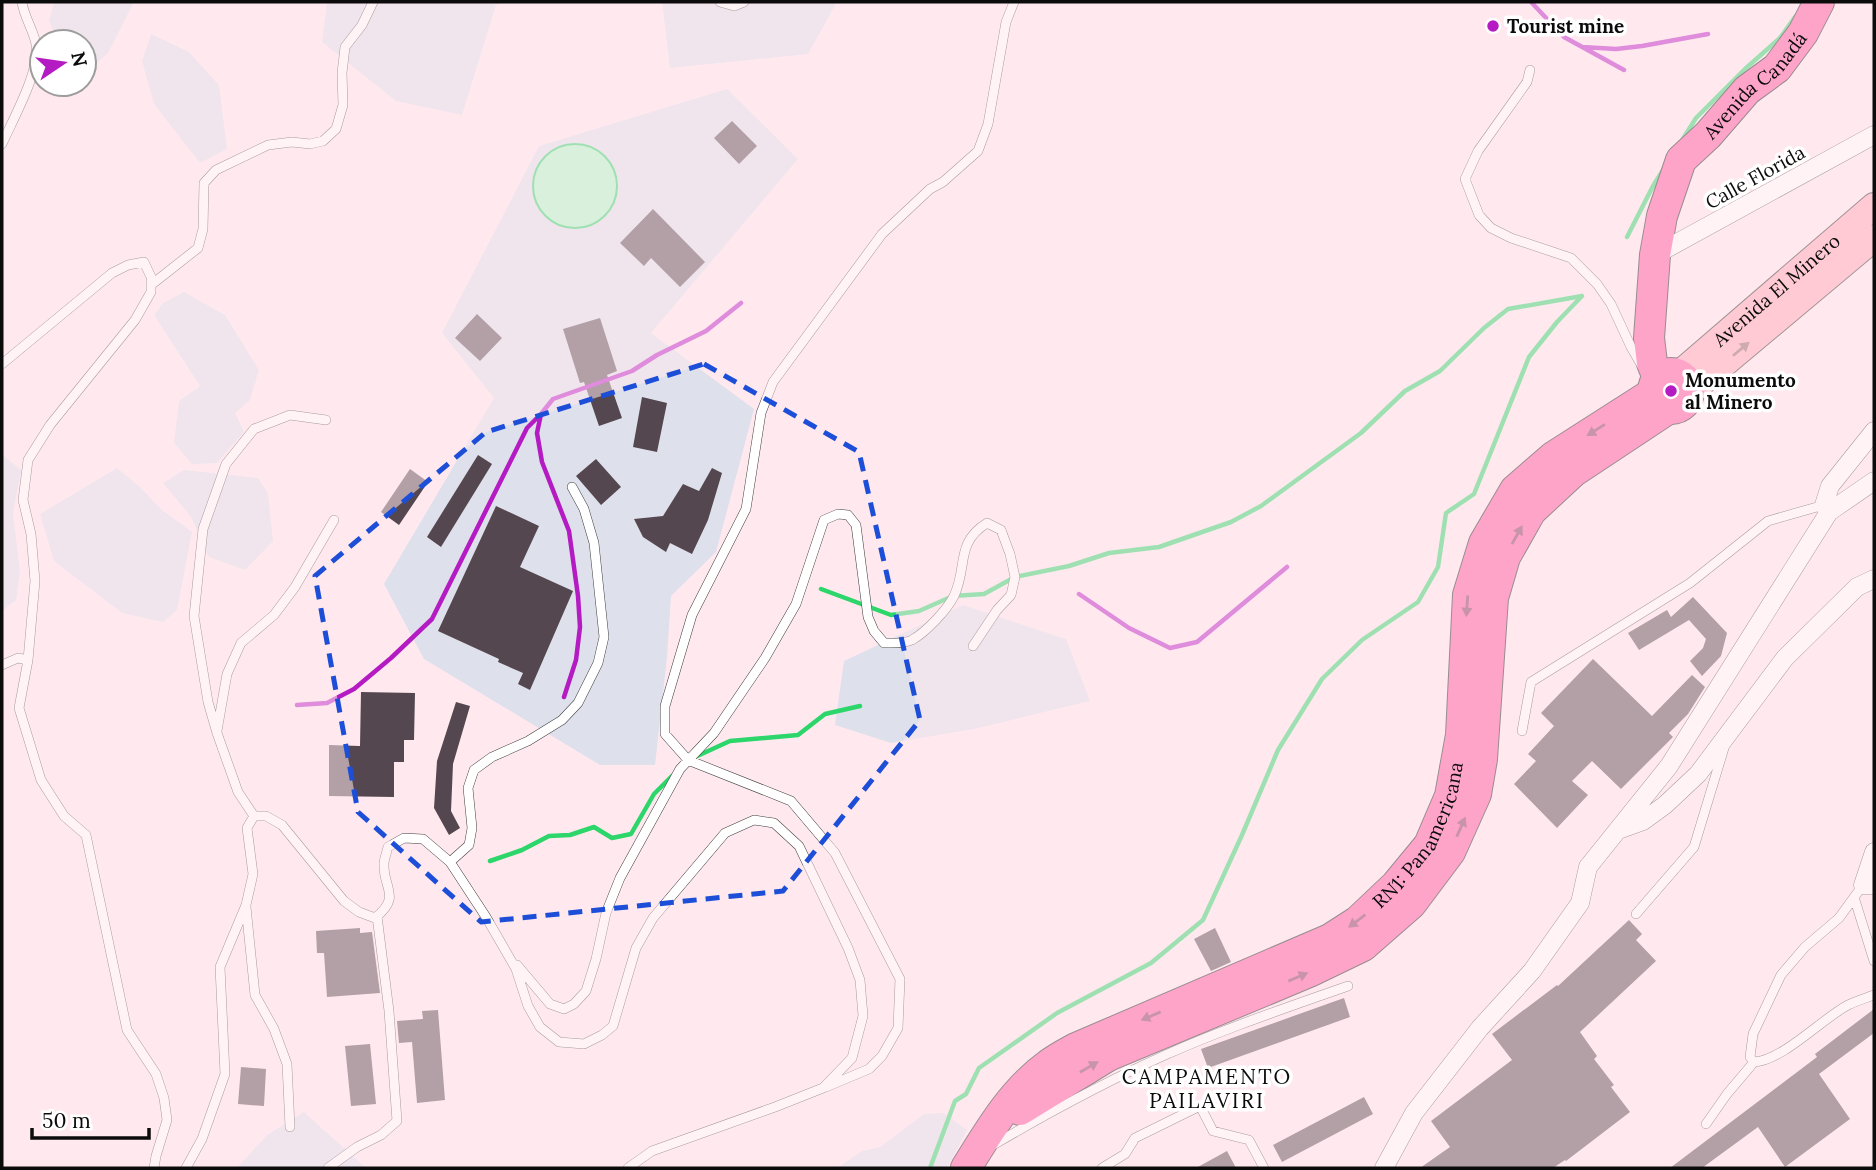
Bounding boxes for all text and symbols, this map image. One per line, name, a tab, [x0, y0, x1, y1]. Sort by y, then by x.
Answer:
place label: Tourist mine	[1507, 14, 1624, 38]
marker: Tourist mine	[1485, 18, 1501, 34]
street label: Avenida Canadá	[1698, 27, 1812, 144]
north arrow	[28, 28, 98, 98]
text: N	[66, 49, 93, 69]
street label: Calle Florida	[1701, 140, 1809, 214]
street label: Avenida El Minero	[1707, 229, 1845, 352]
one-way arrow	[1733, 342, 1750, 357]
place label: Monumento al Minero	[1685, 368, 1796, 414]
marker: Monumento al Minero	[1663, 383, 1679, 399]
one-way arrow	[1586, 423, 1605, 436]
one-way arrow	[1511, 526, 1523, 545]
one-way arrow	[1462, 595, 1473, 617]
street label: RN1: Panamericana	[1367, 760, 1468, 913]
one-way arrow	[1456, 817, 1467, 838]
one-way arrow	[1347, 914, 1366, 928]
one-way arrow	[1288, 971, 1308, 983]
one-way arrow	[1140, 1011, 1161, 1022]
one-way arrow	[1080, 1061, 1099, 1073]
district label: CAMPAMENTO PAILAVIRI	[1122, 1063, 1292, 1114]
scale bar	[32, 1096, 149, 1140]
text: 50 m	[42, 1107, 91, 1134]

